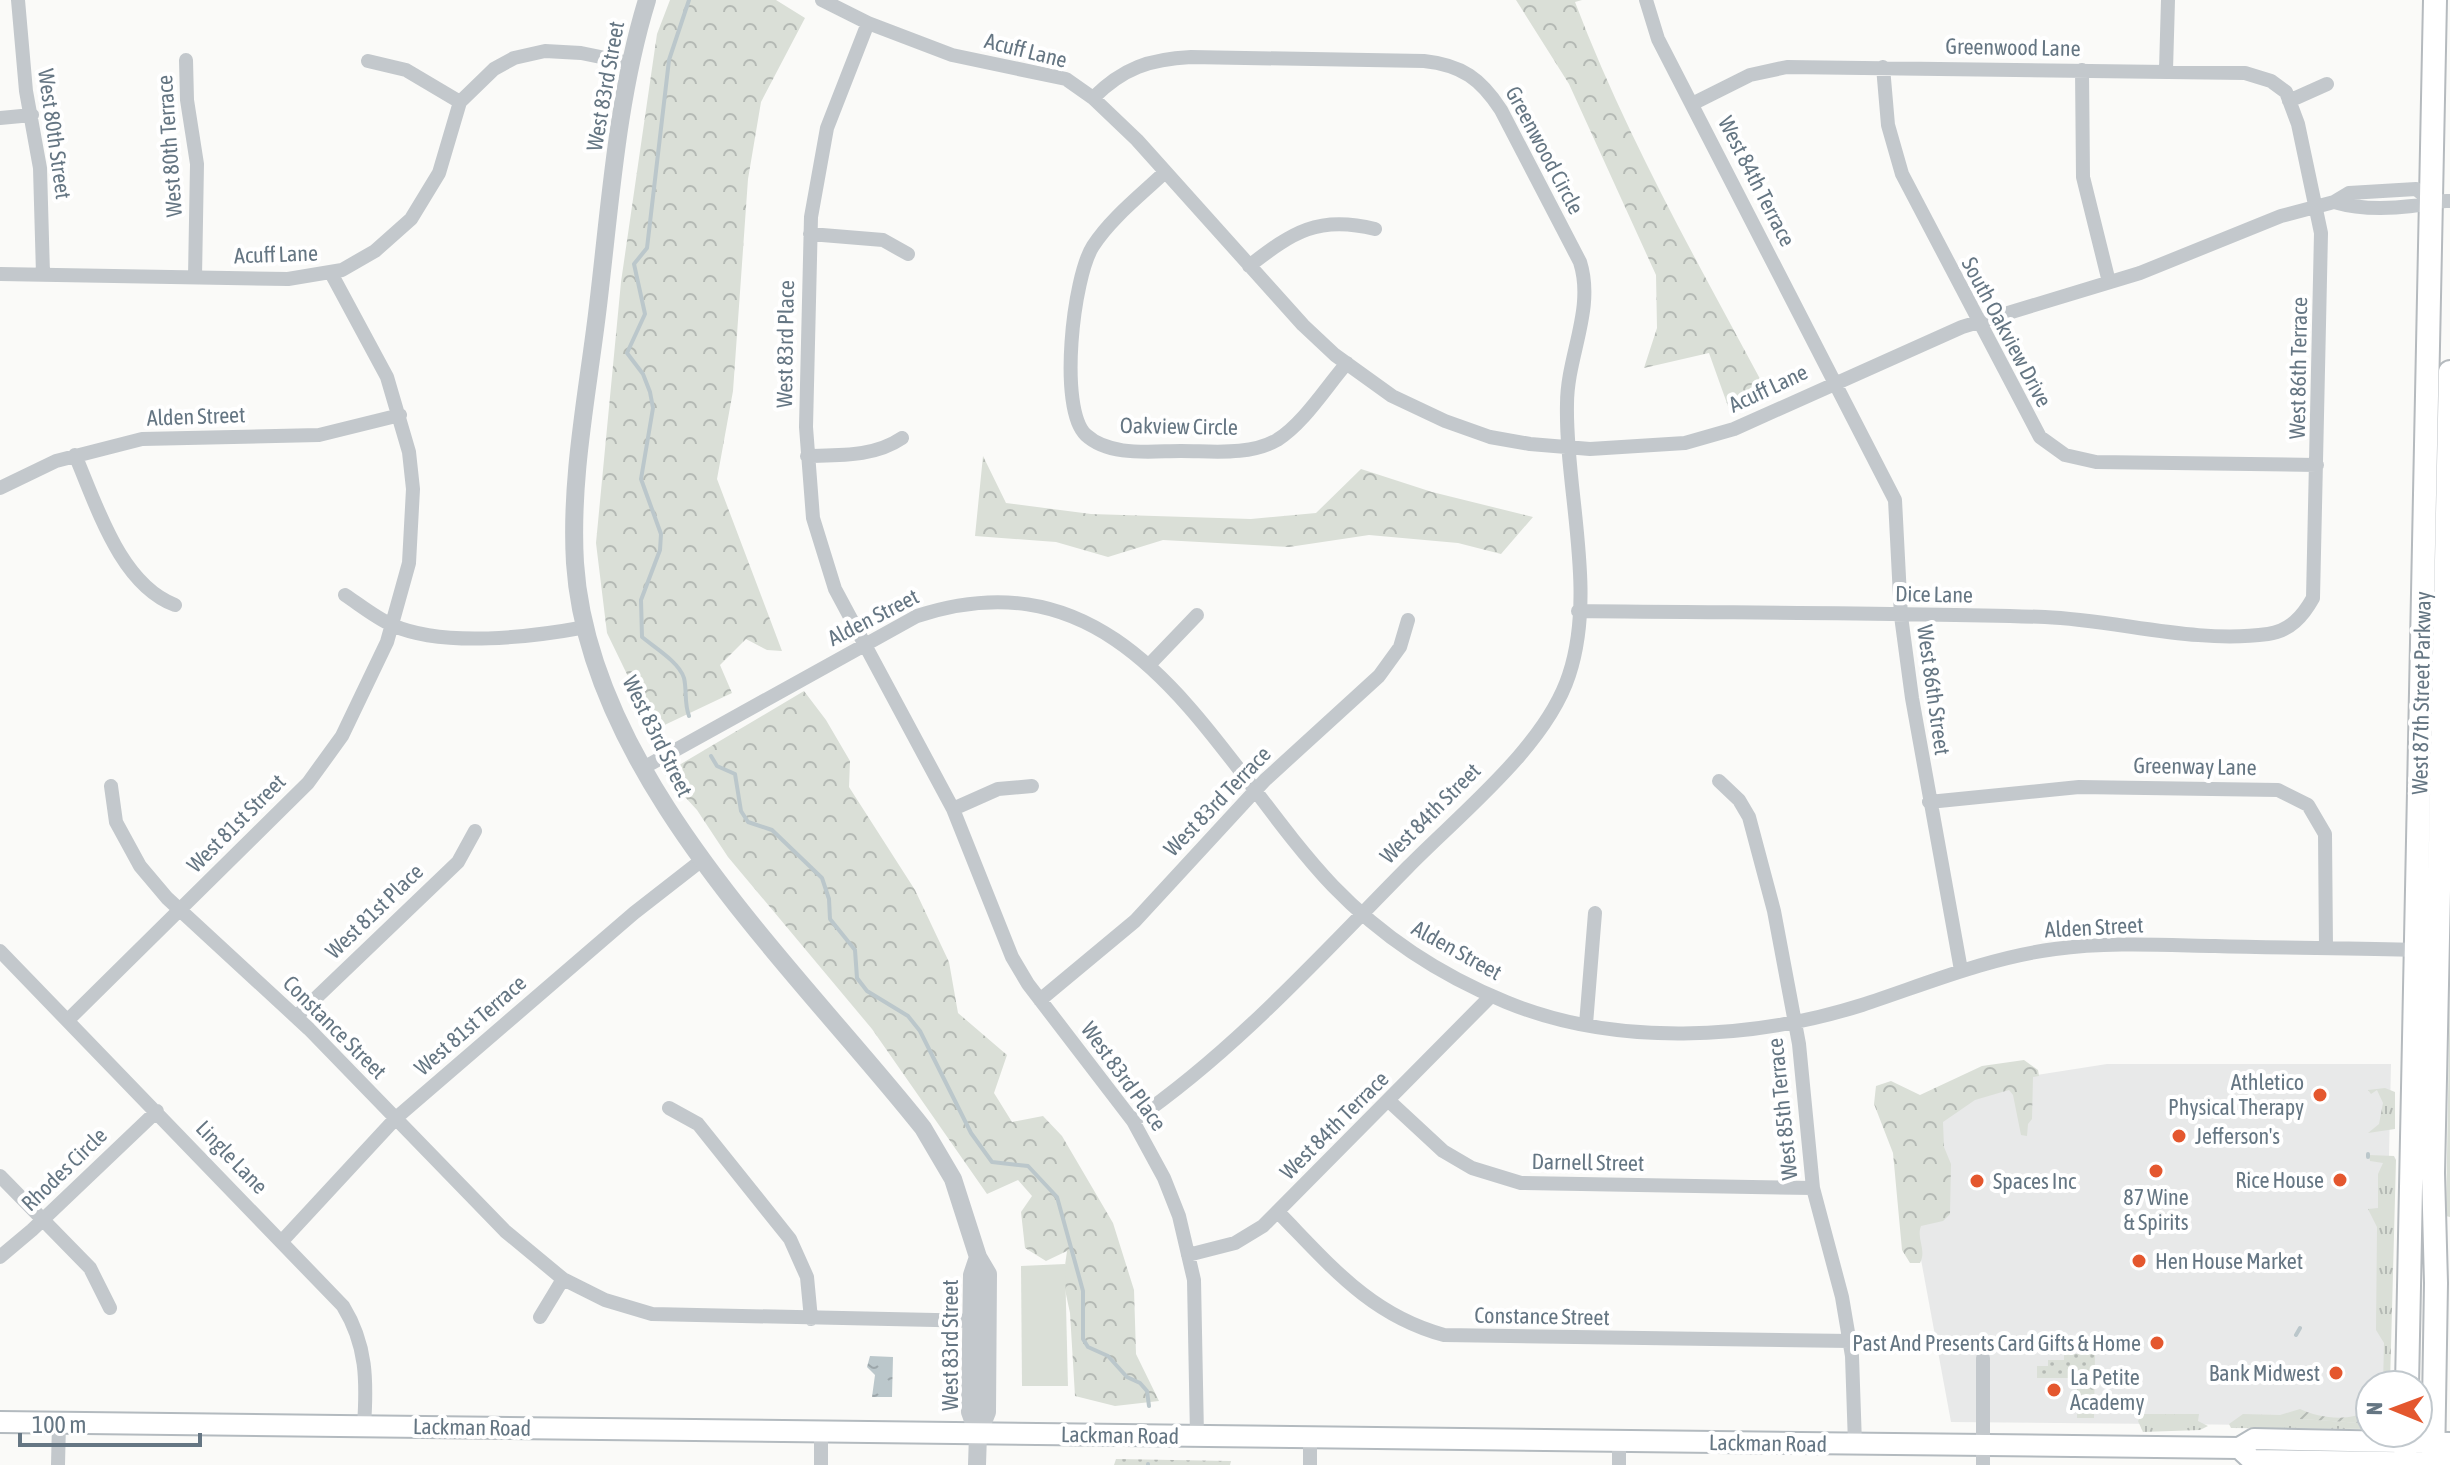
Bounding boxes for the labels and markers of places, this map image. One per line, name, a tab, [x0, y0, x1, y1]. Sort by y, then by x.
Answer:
place label: Athletico Physical Therapy	[2168, 1069, 2304, 1120]
marker: Athletico Physical Therapy	[2311, 1086, 2329, 1104]
place label: Jefferson's	[2195, 1123, 2280, 1149]
marker: Jefferson's	[2170, 1127, 2188, 1145]
marker: 87 Wine & Spirits	[2147, 1162, 2165, 1180]
place label: Rice House	[2235, 1167, 2324, 1193]
place label: Spaces Inc	[1993, 1168, 2077, 1194]
marker: Rice House	[2331, 1171, 2349, 1189]
marker: Spaces Inc	[1968, 1172, 1986, 1190]
place label: 87 Wine & Spirits	[2123, 1184, 2189, 1235]
place label: Hen House Market	[2155, 1248, 2303, 1274]
marker: Hen House Market	[2130, 1252, 2148, 1270]
place label: Past And Presents Card Gifts & Home	[1852, 1330, 2141, 1356]
marker: Past And Presents Card Gifts & Home	[2148, 1334, 2166, 1352]
place label: Bank Midwest	[2209, 1360, 2320, 1386]
place label: La Petite Academy	[2070, 1364, 2144, 1415]
marker: Bank Midwest	[2327, 1364, 2345, 1382]
marker: La Petite Academy	[2045, 1381, 2063, 1399]

